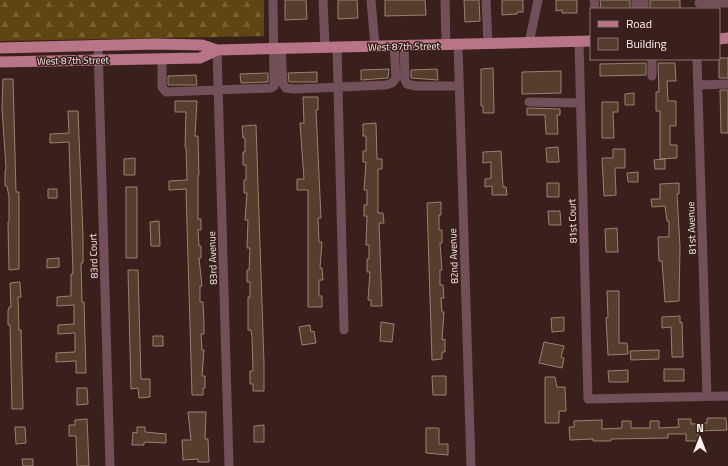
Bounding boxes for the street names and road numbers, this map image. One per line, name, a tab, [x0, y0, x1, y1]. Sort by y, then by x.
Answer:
street label: West 87th Street	[368, 38, 441, 55]
street label: West 87th Street	[37, 52, 110, 69]
street label: 81st Court	[564, 198, 581, 243]
street label: 81st Avenue	[683, 201, 700, 255]
street label: 82nd Avenue	[445, 228, 462, 284]
street label: 83rd Avenue	[204, 231, 221, 285]
street label: 83rd Court	[85, 233, 102, 279]

